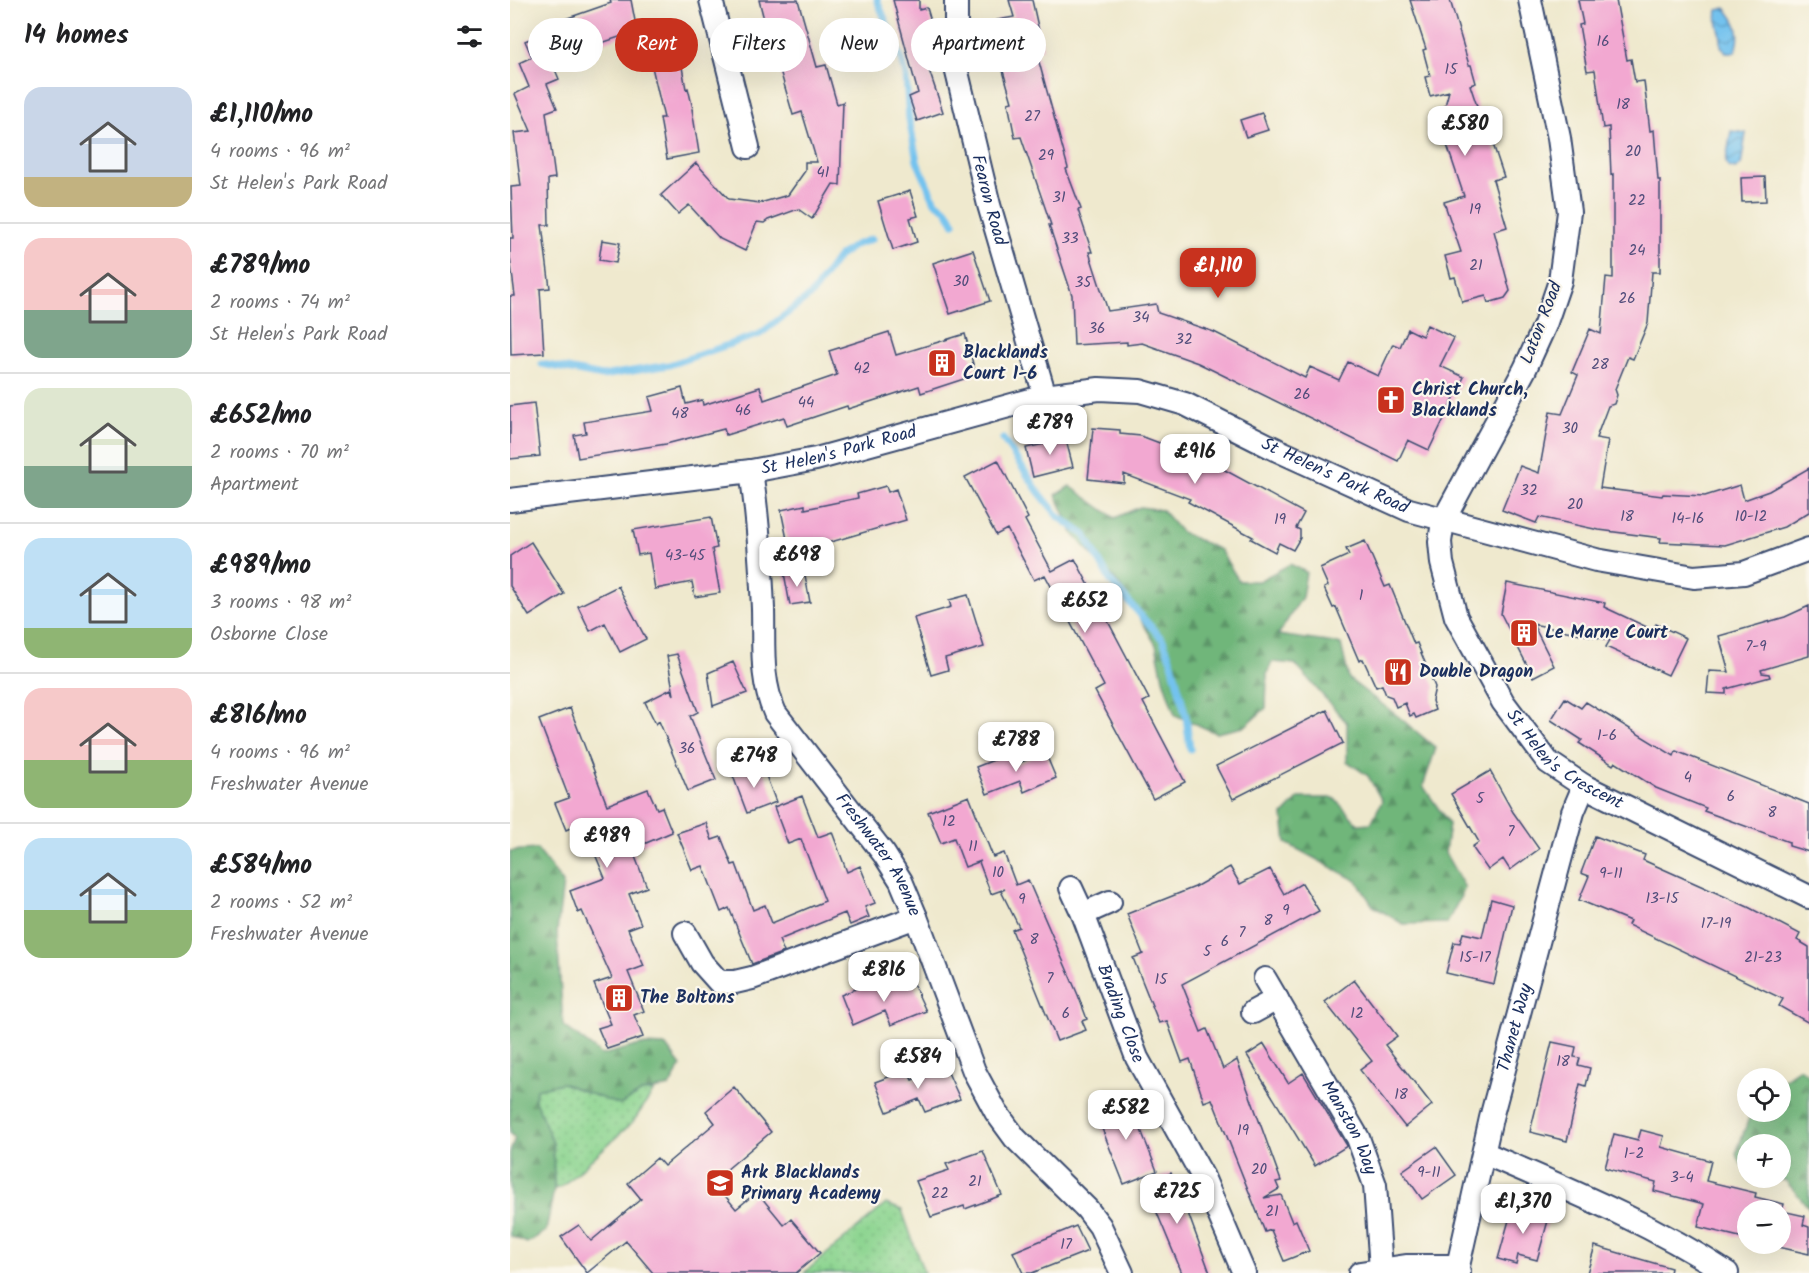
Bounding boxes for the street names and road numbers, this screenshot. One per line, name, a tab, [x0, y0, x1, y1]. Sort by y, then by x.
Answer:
street label: Fearon Road	[963, 152, 1015, 250]
street label: Laton Road	[1513, 277, 1571, 368]
street label: St Helen's Park Road	[759, 417, 921, 483]
street label: St Helen's Park Road	[1256, 430, 1414, 523]
street label: St Helen's Crescent	[1498, 703, 1629, 818]
street label: Freshwater Avenue	[827, 787, 929, 921]
street label: Brading Close	[1089, 960, 1152, 1069]
street label: Thanet Way	[1489, 980, 1541, 1075]
street label: Manston Way	[1313, 1075, 1385, 1179]

